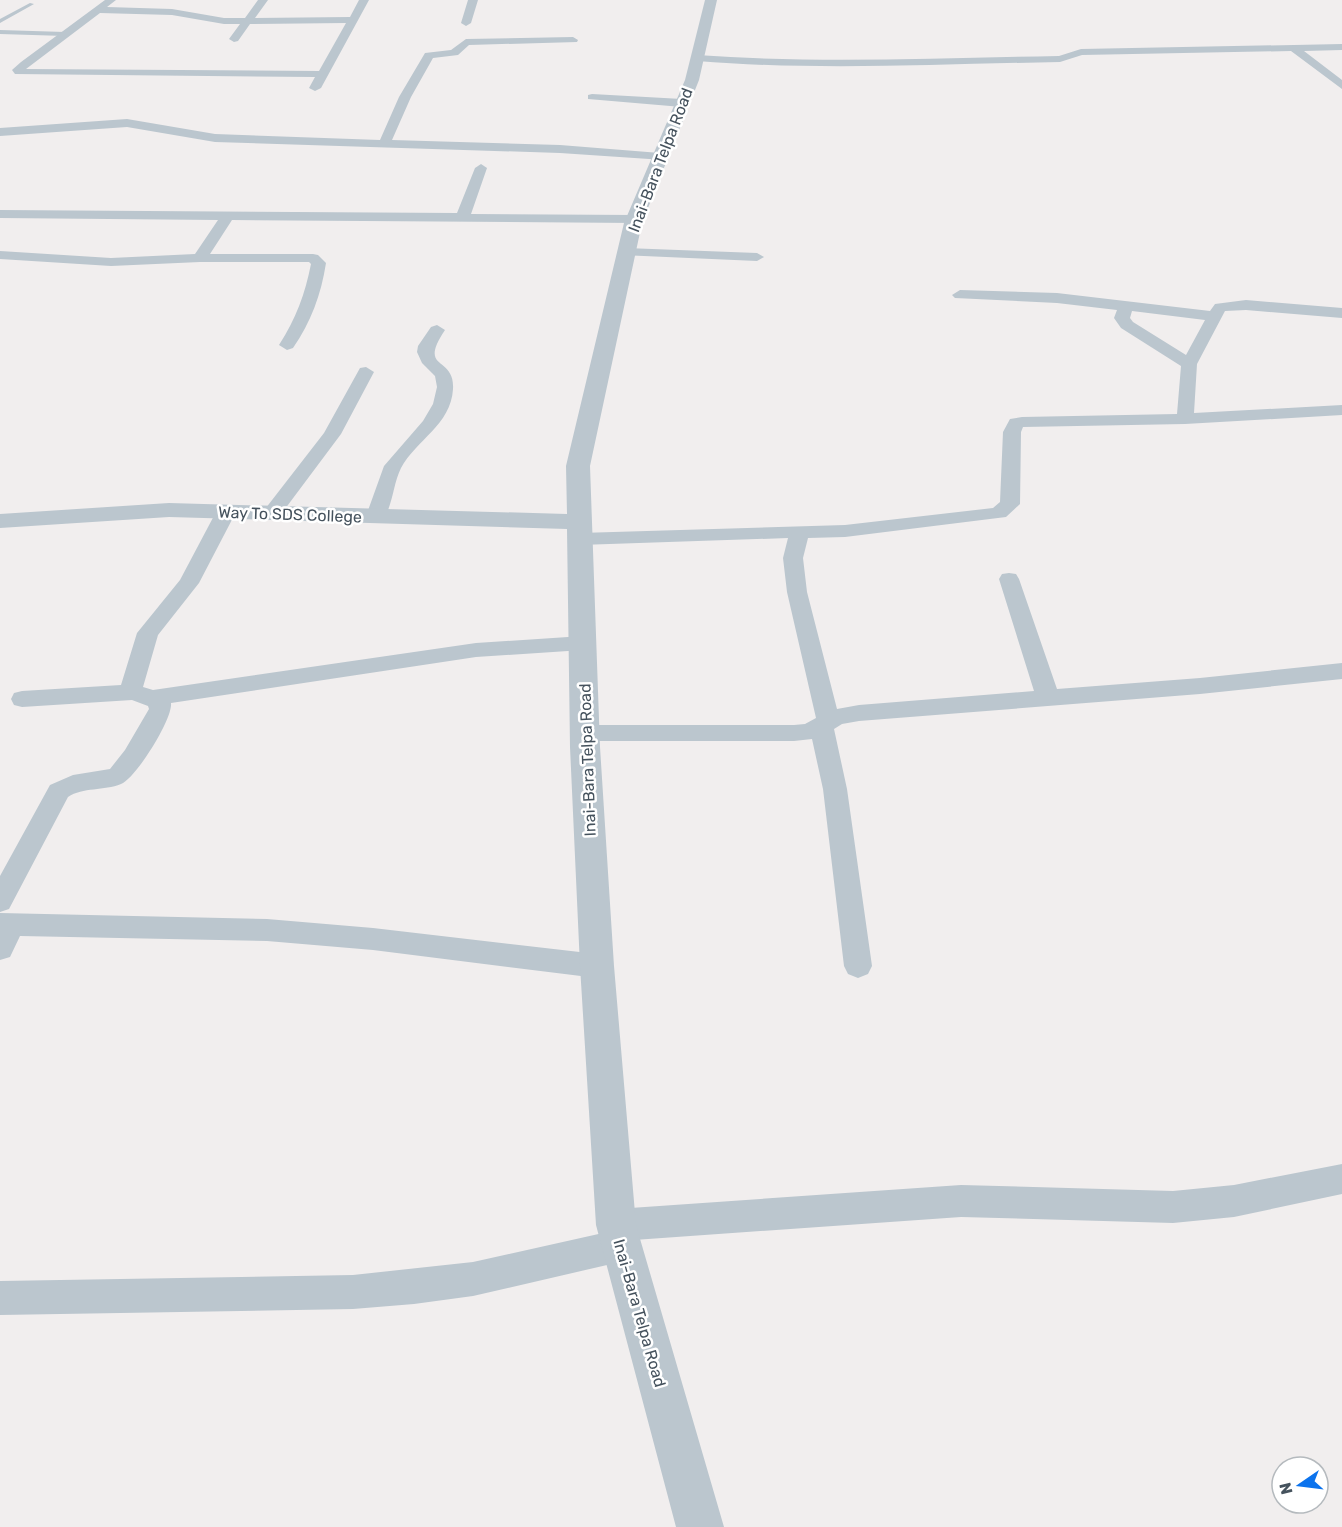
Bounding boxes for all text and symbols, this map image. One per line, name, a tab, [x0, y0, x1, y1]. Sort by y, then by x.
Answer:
street label: Inai-Bara Telpa Road	[624, 85, 697, 235]
street label: Way To SDS College	[218, 502, 362, 527]
street label: Inai-Bara Telpa Road	[575, 683, 600, 837]
street label: Inai-Bara Telpa Road	[609, 1237, 670, 1389]
north arrow	[1270, 1455, 1330, 1515]
text: N	[1275, 1481, 1297, 1496]

